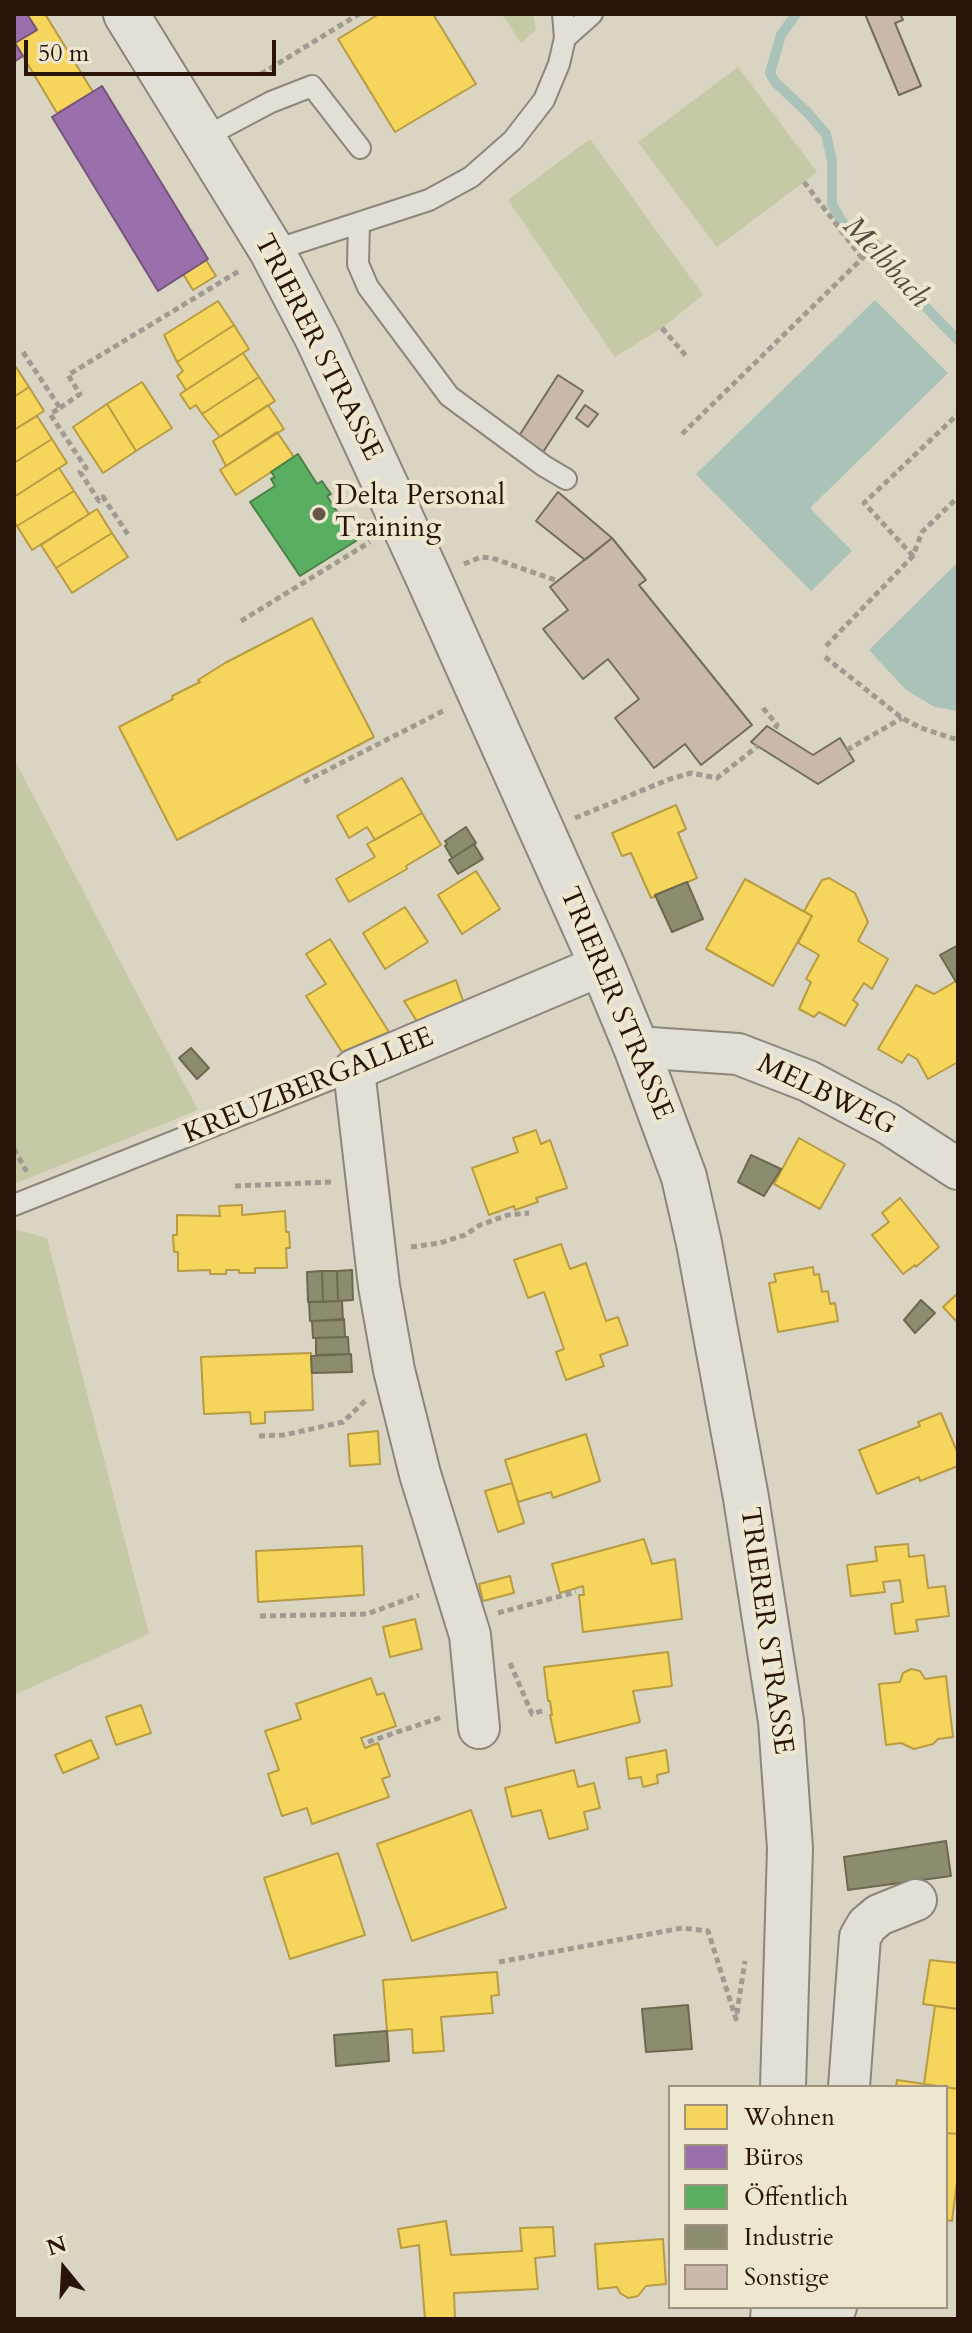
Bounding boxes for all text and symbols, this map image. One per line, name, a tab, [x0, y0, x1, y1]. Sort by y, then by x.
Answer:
scale bar	[28, 24, 280, 74]
text: 50 m	[38, 37, 89, 70]
water label: Melbbach	[834, 210, 936, 316]
street label: TRIERER STRASSE	[245, 229, 389, 467]
place label: Delta Personal Training	[335, 481, 505, 547]
marker: Delta Personal Training	[310, 505, 328, 523]
street label: TRIERER STRASSE	[551, 883, 679, 1125]
street label: KREUZBERGALLEE	[179, 1021, 439, 1153]
street label: MELBWEG	[751, 1048, 901, 1144]
street label: TRIERER STRASSE	[731, 1505, 799, 1757]
legend	[668, 2085, 948, 2309]
text: Wohnen	[744, 2101, 835, 2134]
text: Büros	[744, 2141, 803, 2174]
text: Öffentlich	[744, 2181, 848, 2214]
text: Industrie	[744, 2221, 834, 2254]
north arrow	[24, 2229, 104, 2309]
text: N	[43, 2229, 70, 2263]
text: Sonstige	[744, 2261, 829, 2294]

